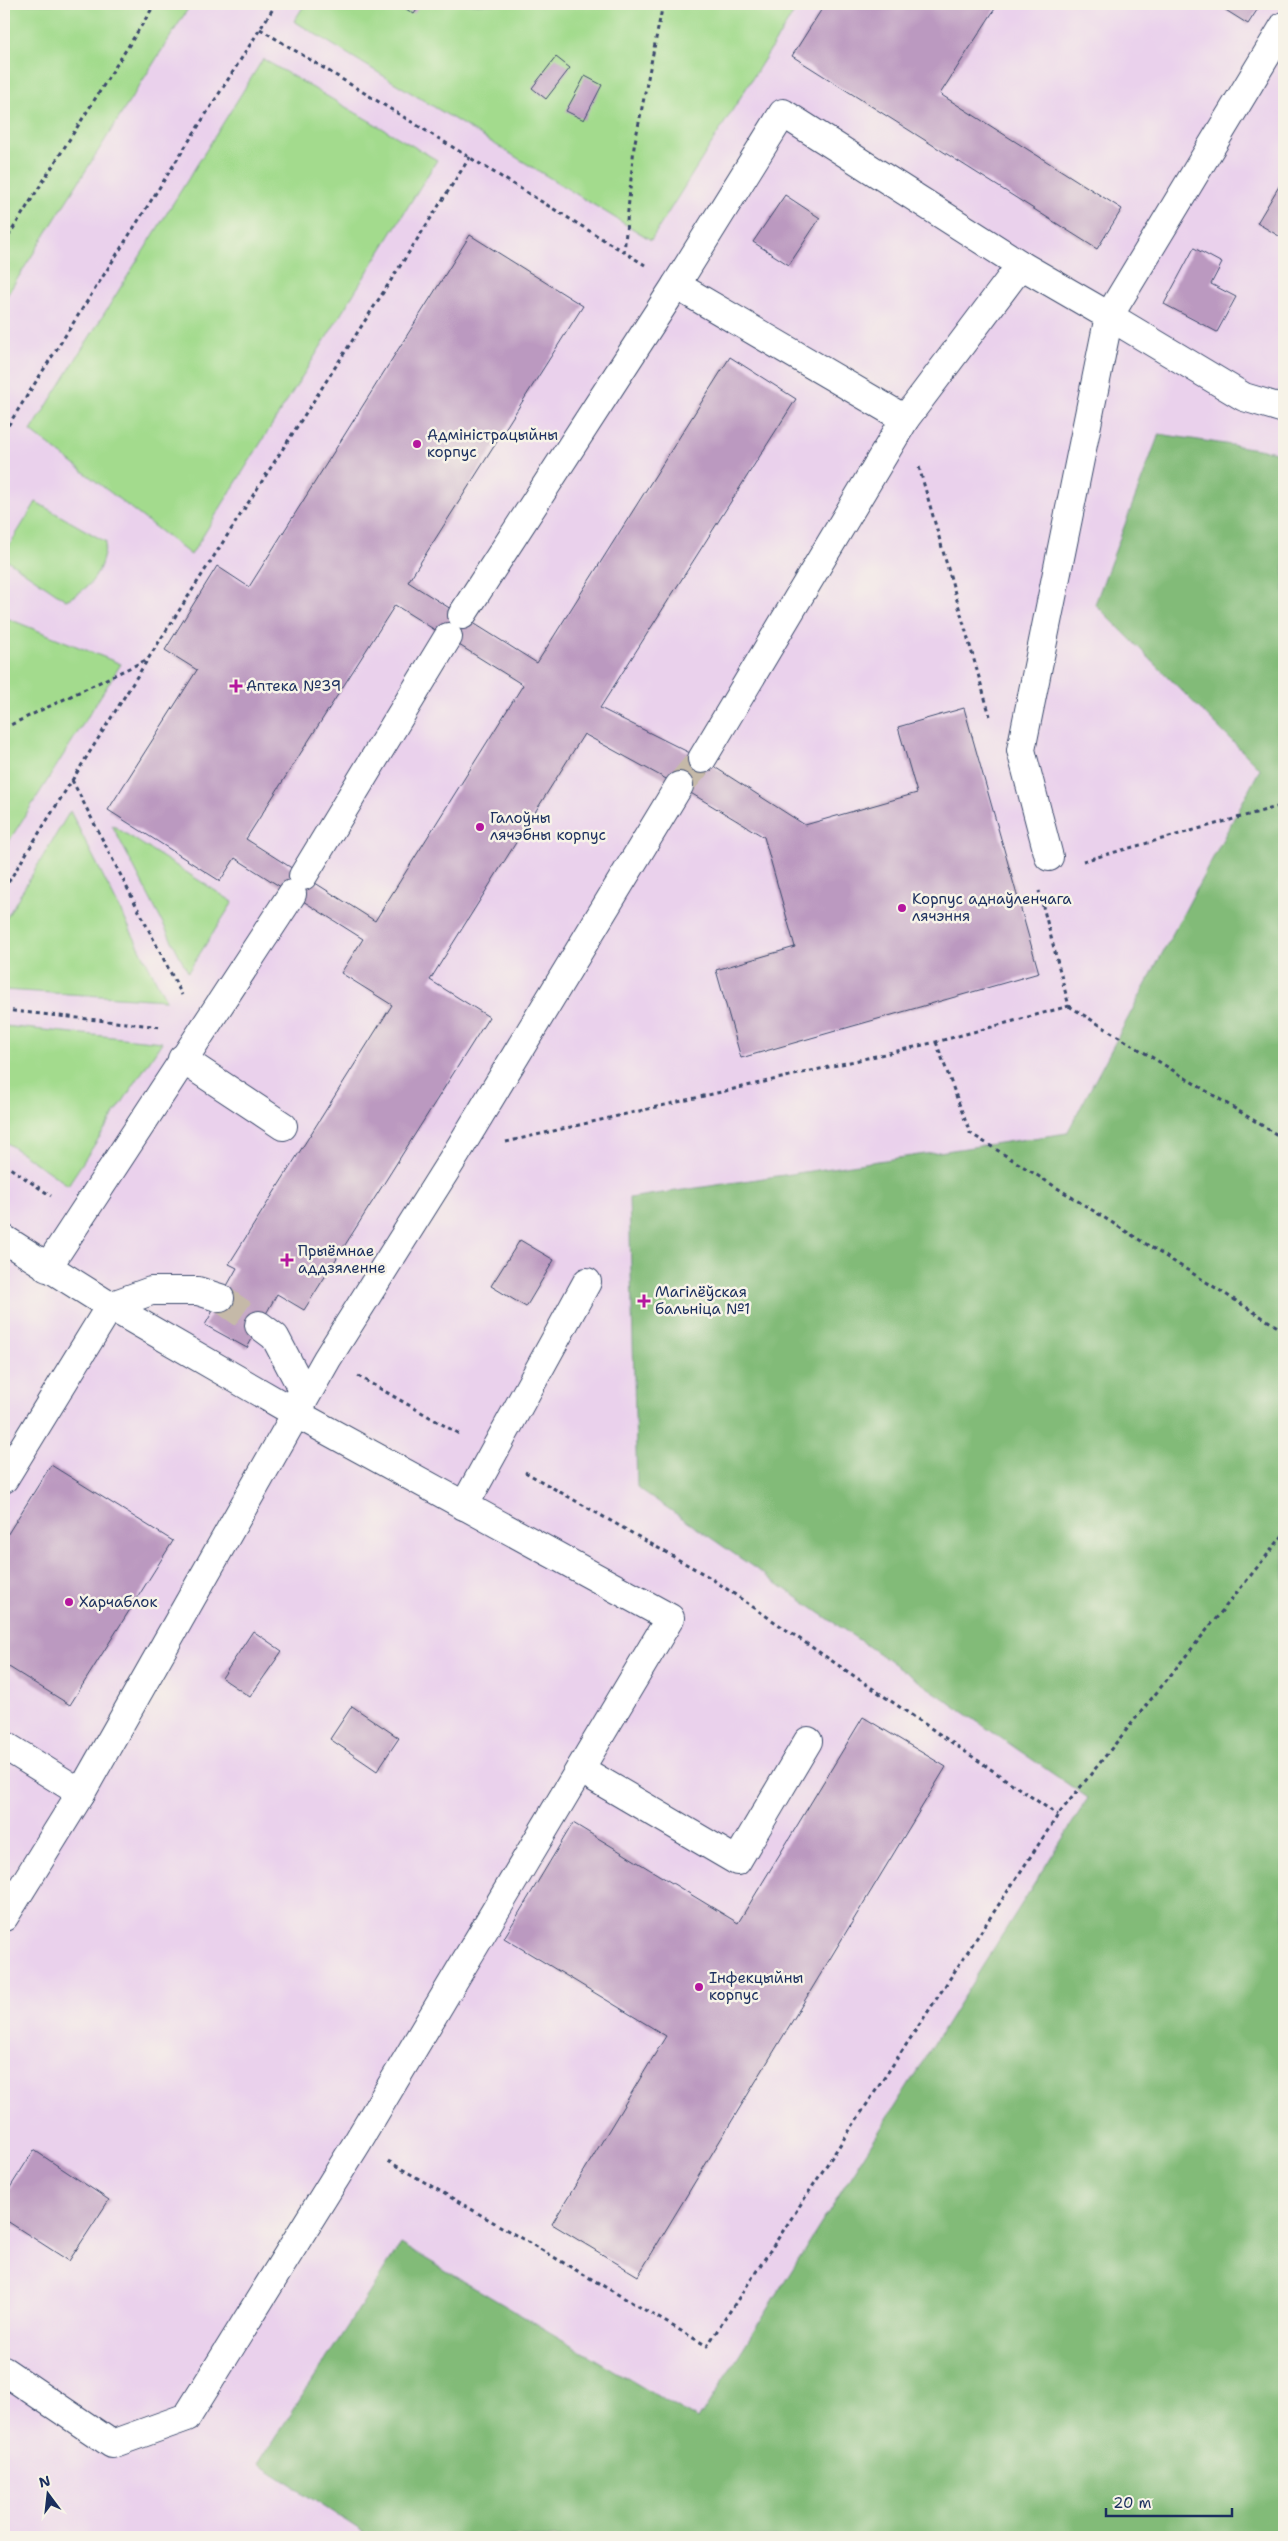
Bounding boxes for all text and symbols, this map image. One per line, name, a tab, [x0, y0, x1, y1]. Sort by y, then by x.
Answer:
place label: Адміністрацыйны корпус	[427, 425, 558, 462]
marker: Адміністрацыйны корпус	[411, 438, 423, 450]
place label: Аптека №39	[246, 676, 341, 696]
marker: Аптека №39	[230, 680, 242, 692]
place label: Галоўны лячэбны корпус	[490, 808, 606, 845]
marker: Галоўны лячэбны корпус	[474, 821, 486, 833]
place label: Корпус аднаўленчага лячэння	[912, 889, 1072, 926]
marker: Корпус аднаўленчага лячэння	[896, 902, 908, 914]
place label: Прыёмнае аддзяленне	[298, 1241, 386, 1278]
marker: Прыёмнае аддзяленне	[280, 1253, 294, 1267]
place label: Магілёўская бальніца №1	[655, 1282, 750, 1319]
marker: Магілёўская бальніца №1	[637, 1294, 651, 1308]
place label: Харчаблок	[79, 1592, 157, 1612]
marker: Харчаблок	[63, 1596, 75, 1608]
place label: Інфекцыйны корпус	[709, 1968, 803, 2005]
marker: Інфекцыйны корпус	[693, 1981, 705, 1993]
north arrow	[22, 2468, 72, 2518]
text: N	[37, 2471, 52, 2492]
scale bar	[1106, 2486, 1232, 2518]
text: 20 m	[1113, 2493, 1152, 2513]

